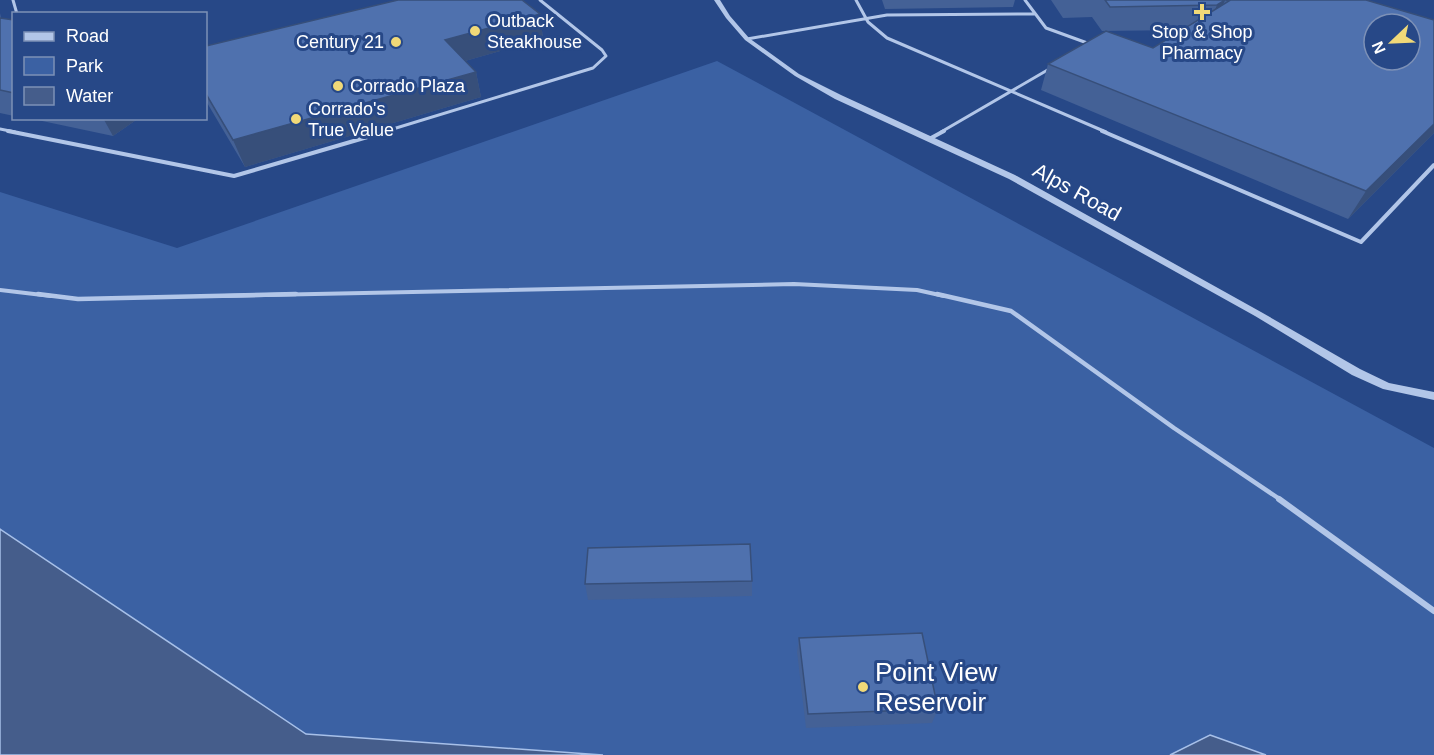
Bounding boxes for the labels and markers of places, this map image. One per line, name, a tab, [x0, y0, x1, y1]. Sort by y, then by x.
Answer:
marker: Stop & Shop Pharmacy	[1195, 5, 1209, 19]
place label: Outback Steakhouse	[487, 11, 582, 52]
place label: Stop & Shop Pharmacy	[1151, 22, 1253, 63]
marker: Outback Steakhouse	[468, 24, 482, 38]
place label: Century 21	[296, 32, 384, 52]
marker: Century 21	[389, 35, 403, 49]
place label: Corrado Plaza	[350, 76, 466, 96]
marker: Corrado Plaza	[331, 79, 345, 93]
place label: Corrado's True Value	[308, 99, 394, 140]
marker: Corrado's True Value	[289, 112, 303, 126]
place label: Point View Reservoir	[875, 657, 998, 717]
marker: Point View Reservoir	[856, 680, 870, 694]

